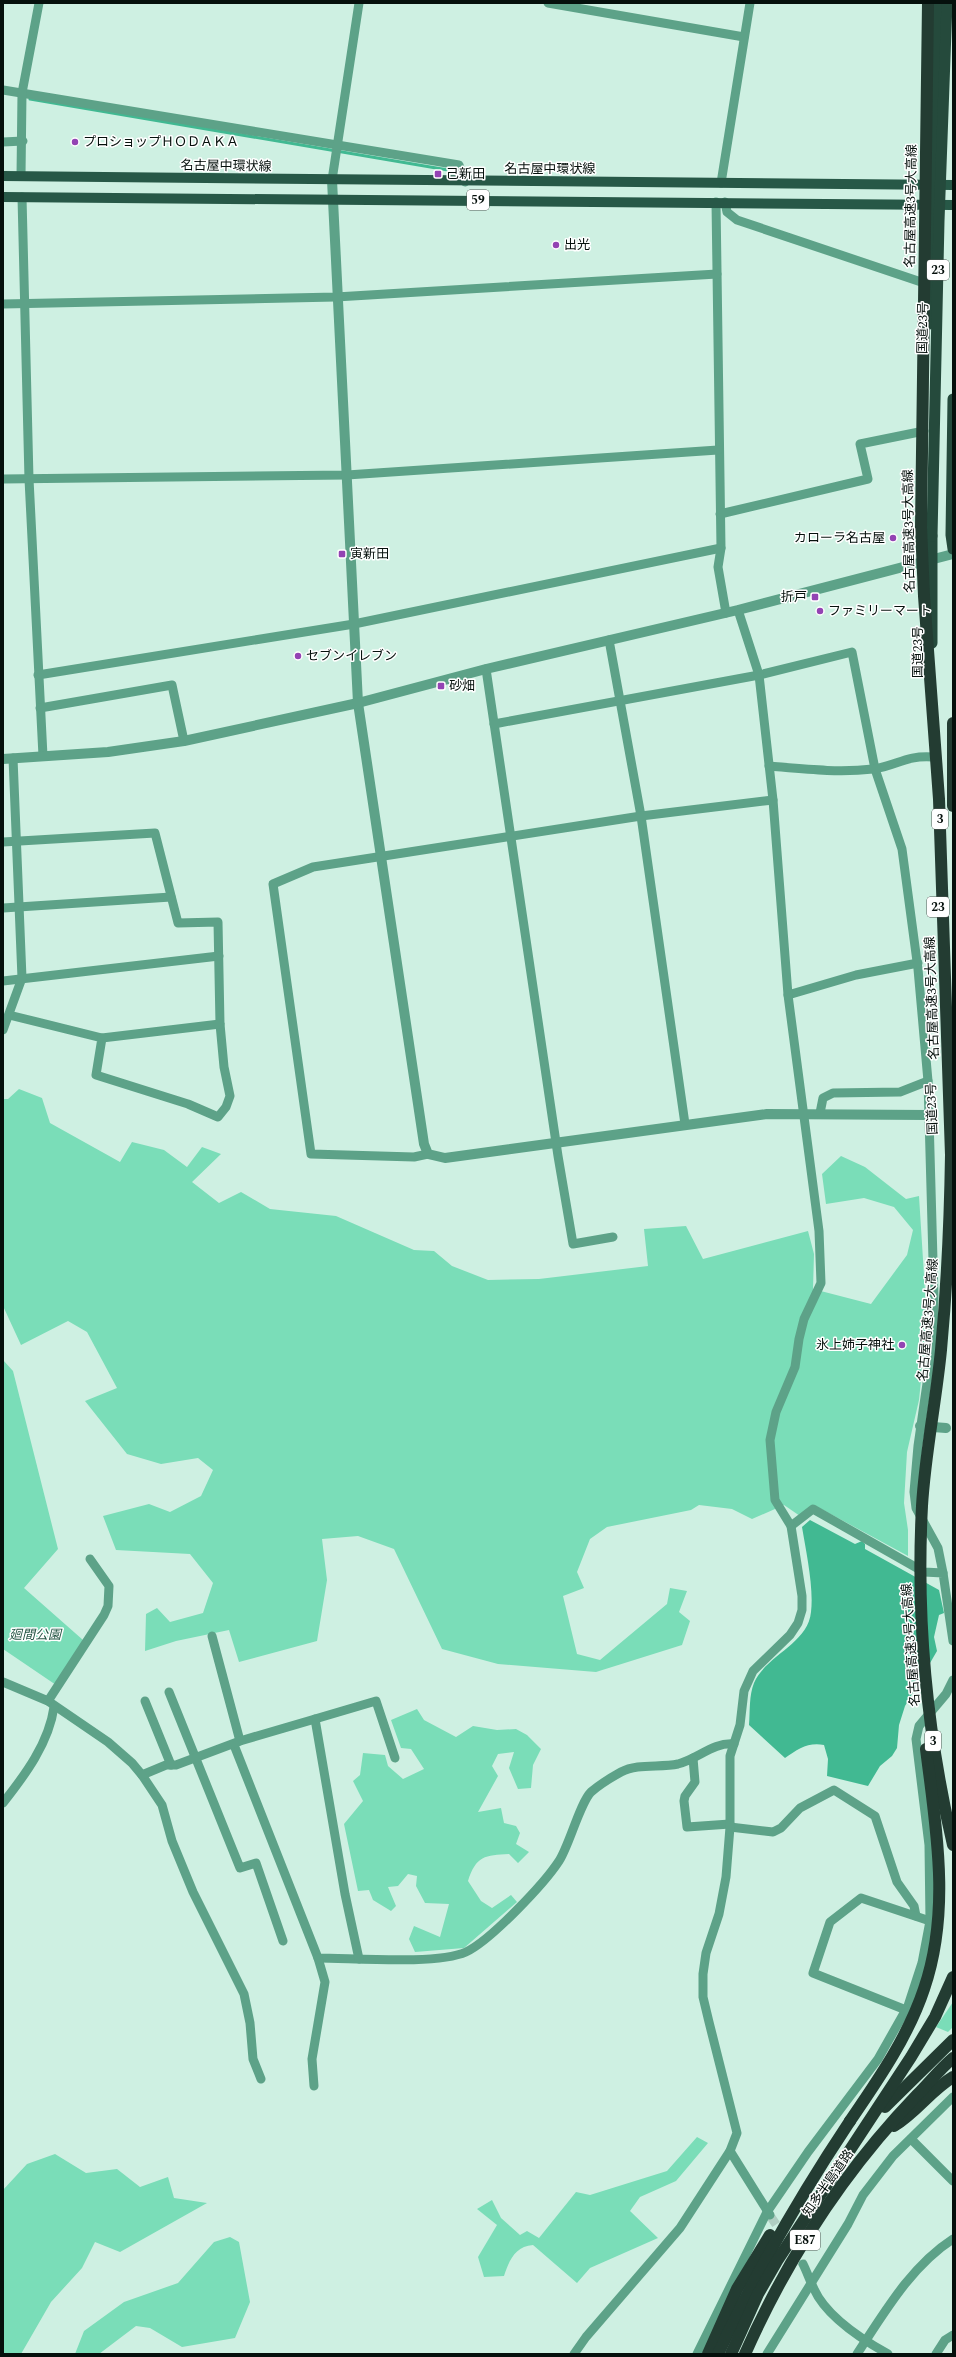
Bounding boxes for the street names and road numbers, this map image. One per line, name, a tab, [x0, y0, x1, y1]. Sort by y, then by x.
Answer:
street label: 名古屋高速3号大高線	[900, 144, 922, 268]
street label: 名古屋中環状線	[180, 155, 272, 177]
street label: 名古屋中環状線	[504, 159, 596, 179]
road number: 59	[467, 190, 489, 210]
road number: 23	[927, 260, 949, 280]
street label: 国道23号	[913, 302, 933, 354]
street label: 名古屋高速3号大高線	[898, 469, 920, 593]
street label: 国道23号	[908, 626, 928, 678]
road number: 3	[932, 809, 948, 829]
road number: 23	[927, 897, 949, 917]
street label: 名古屋高速3号大高線	[920, 936, 944, 1060]
street label: 国道23号	[921, 1083, 943, 1135]
street label: 名古屋高速3号大高線	[913, 1258, 943, 1382]
street label: 名古屋高速3号大高線	[897, 1583, 925, 1707]
road number: 3	[925, 1731, 941, 1751]
street label: 知多半島道路	[797, 2145, 859, 2221]
road number: E87	[790, 2230, 820, 2250]

